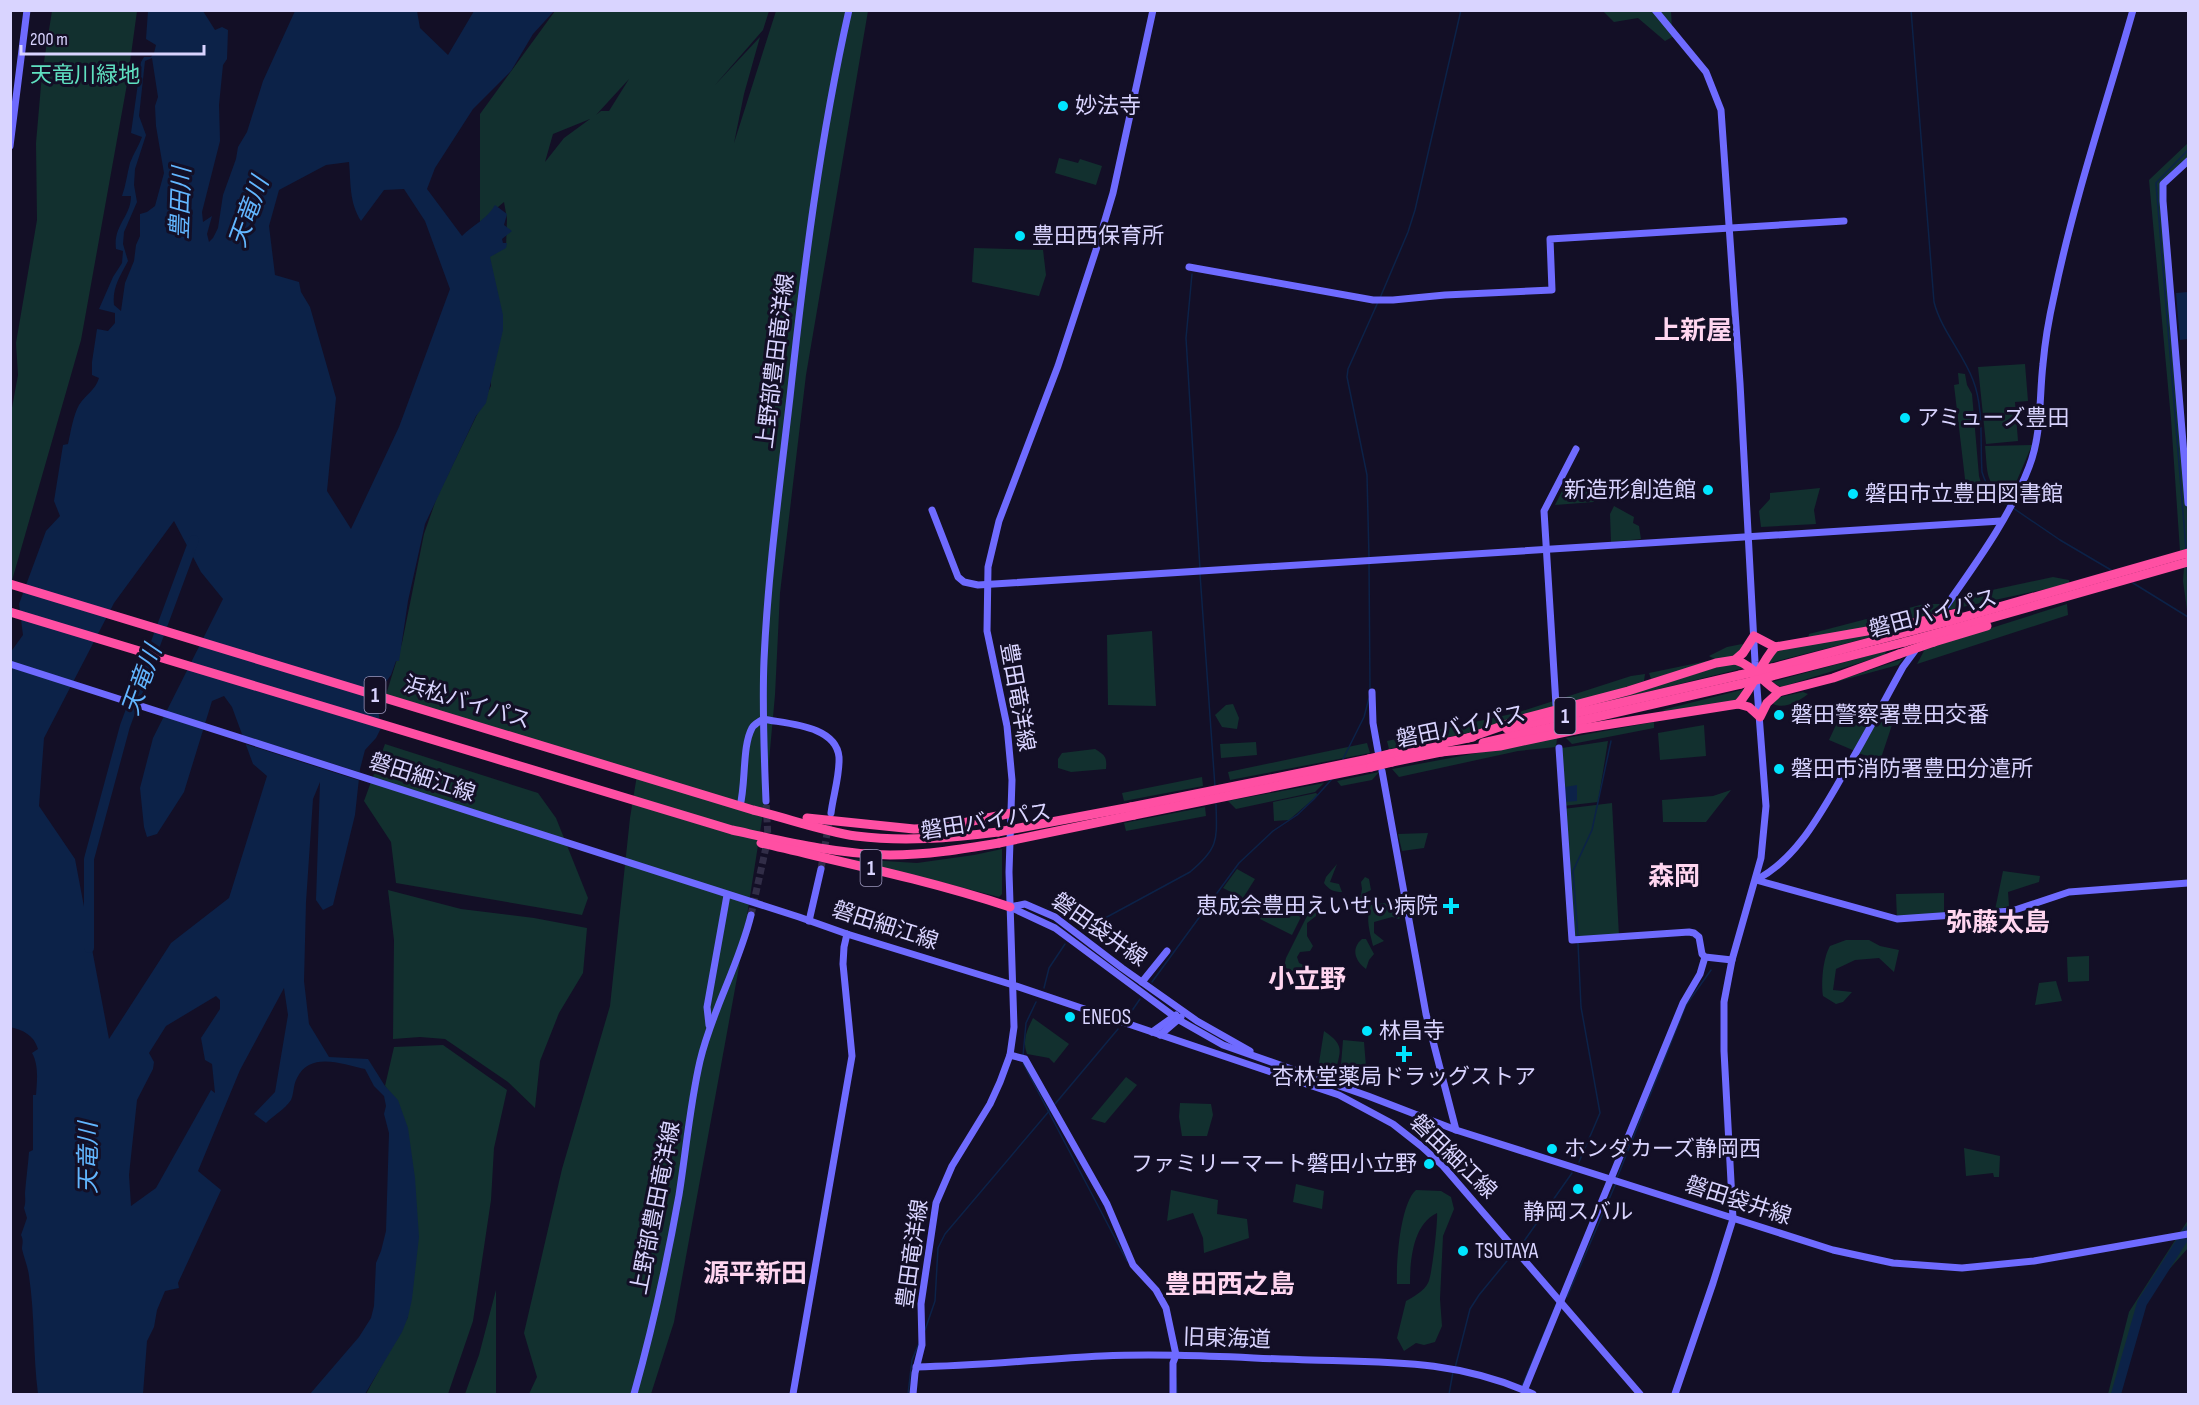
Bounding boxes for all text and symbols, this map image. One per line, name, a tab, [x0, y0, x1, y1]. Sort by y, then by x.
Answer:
scale bar	[21, 18, 204, 56]
text: 200 m	[30, 29, 68, 50]
park label: 天竜川緑地	[30, 62, 140, 89]
place label: 妙法寺	[1075, 93, 1141, 120]
marker: 妙法寺	[1056, 99, 1070, 113]
water label: 豊田川	[165, 164, 197, 239]
water label: 天竜川	[223, 170, 276, 251]
place label: 豊田西保育所	[1032, 223, 1164, 250]
marker: 豊田西保育所	[1013, 229, 1027, 243]
street label: 上野部豊田竜洋線	[752, 272, 800, 450]
district label: 上新屋	[1654, 316, 1732, 347]
place label: アミューズ豊田	[1917, 405, 2069, 432]
marker: アミューズ豊田	[1898, 411, 1912, 425]
place label: 新造形創造館	[1564, 477, 1696, 504]
place label: 磐田市立豊田図書館	[1865, 481, 2063, 508]
marker: 新造形創造館	[1701, 483, 1715, 497]
marker: 磐田市立豊田図書館	[1846, 487, 1860, 501]
street label: 磐田バイパス	[1866, 584, 2000, 644]
water label: 天竜川	[116, 638, 169, 719]
street label: 豊田竜洋線	[994, 640, 1040, 754]
street label: 浜松バイパス	[400, 671, 534, 735]
road number: 1	[364, 677, 386, 713]
road number: 1	[1554, 698, 1576, 734]
street label: 磐田バイパス	[1394, 700, 1528, 754]
place label: 磐田警察署豊田交番	[1791, 702, 1989, 729]
marker: 磐田警察署豊田交番	[1772, 708, 1786, 722]
street label: 磐田細江線	[366, 748, 478, 808]
place label: 磐田市消防署豊田分遣所	[1791, 756, 2033, 783]
marker: 磐田市消防署豊田分遣所	[1772, 762, 1786, 776]
street label: 磐田バイパス	[919, 798, 1053, 846]
road number: 1	[860, 850, 882, 886]
district label: 森岡	[1648, 862, 1700, 893]
street label: 磐田袋井線	[1046, 887, 1152, 973]
place label: 恵成会豊田えいせい病院	[1196, 893, 1438, 920]
street label: 磐田細江線	[829, 896, 941, 956]
marker: 恵成会豊田えいせい病院	[1442, 897, 1460, 915]
district label: 弥藤太島	[1946, 908, 2050, 939]
district label: 小立野	[1268, 965, 1346, 996]
place label: ENEOS	[1082, 1004, 1131, 1031]
marker: ENEOS	[1063, 1010, 1077, 1024]
place label: 林昌寺	[1379, 1018, 1445, 1045]
marker: 林昌寺	[1360, 1024, 1374, 1038]
marker: 杏林堂薬局ドラッグストア	[1397, 1047, 1411, 1061]
place label: 杏林堂薬局ドラッグストア	[1272, 1064, 1536, 1091]
street label: 磐田細江線	[1404, 1109, 1502, 1205]
water label: 天竜川	[74, 1119, 103, 1194]
street label: 上野部豊田竜洋線	[626, 1119, 686, 1297]
place label: ホンダカーズ静岡西	[1564, 1136, 1761, 1163]
marker: ホンダカーズ静岡西	[1545, 1142, 1559, 1156]
place label: ファミリーマート磐田小立野	[1131, 1151, 1417, 1178]
marker: ファミリーマート磐田小立野	[1422, 1157, 1436, 1171]
street label: 磐田袋井線	[1682, 1171, 1794, 1231]
marker: 静岡スバル	[1571, 1182, 1585, 1196]
street label: 豊田竜洋線	[892, 1198, 934, 1310]
place label: 静岡スバル	[1523, 1199, 1633, 1226]
place label: TSUTAYA	[1475, 1238, 1539, 1265]
marker: TSUTAYA	[1456, 1244, 1470, 1258]
district label: 源平新田	[703, 1259, 807, 1290]
district label: 豊田西之島	[1165, 1270, 1295, 1301]
street label: 旧東海道	[1183, 1324, 1271, 1354]

